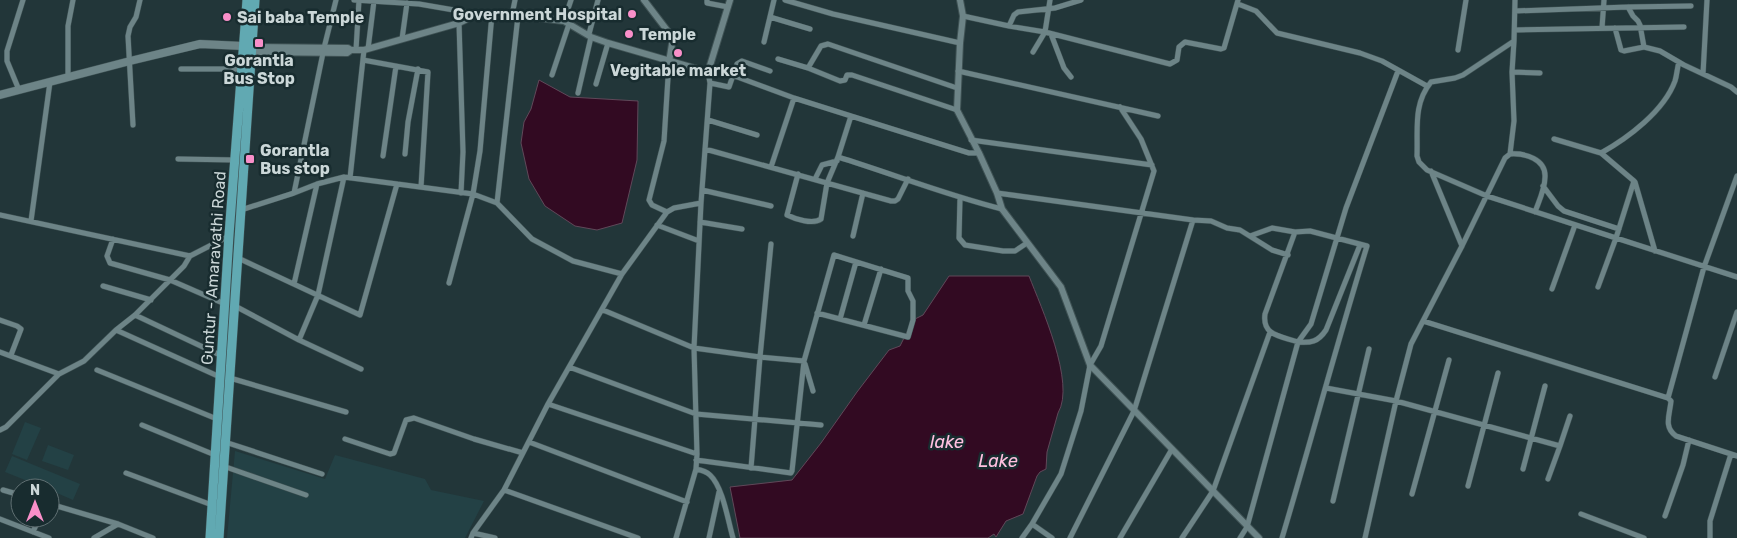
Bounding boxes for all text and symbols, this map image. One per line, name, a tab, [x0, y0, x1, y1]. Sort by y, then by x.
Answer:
place label: Government Hospital	[453, 5, 622, 24]
place label: Sai baba Temple	[237, 8, 364, 27]
marker: Government Hospital	[626, 8, 638, 20]
marker: Sai baba Temple	[221, 11, 233, 23]
place label: Temple	[639, 25, 696, 44]
marker: Temple	[623, 28, 635, 40]
marker: Gorantla Bus Stop	[253, 37, 265, 49]
marker: Vegitable market	[672, 47, 684, 59]
place label: Gorantla Bus Stop	[223, 51, 295, 88]
place label: Vegitable market	[610, 61, 747, 80]
place label: Gorantla Bus stop	[260, 141, 330, 178]
marker: Gorantla Bus stop	[244, 153, 256, 165]
street label: Guntur - Amaravathi Road	[197, 170, 230, 366]
water label: lake	[930, 431, 964, 453]
water label: Lake	[978, 450, 1018, 472]
north arrow	[10, 478, 60, 528]
text: N	[30, 482, 40, 499]

